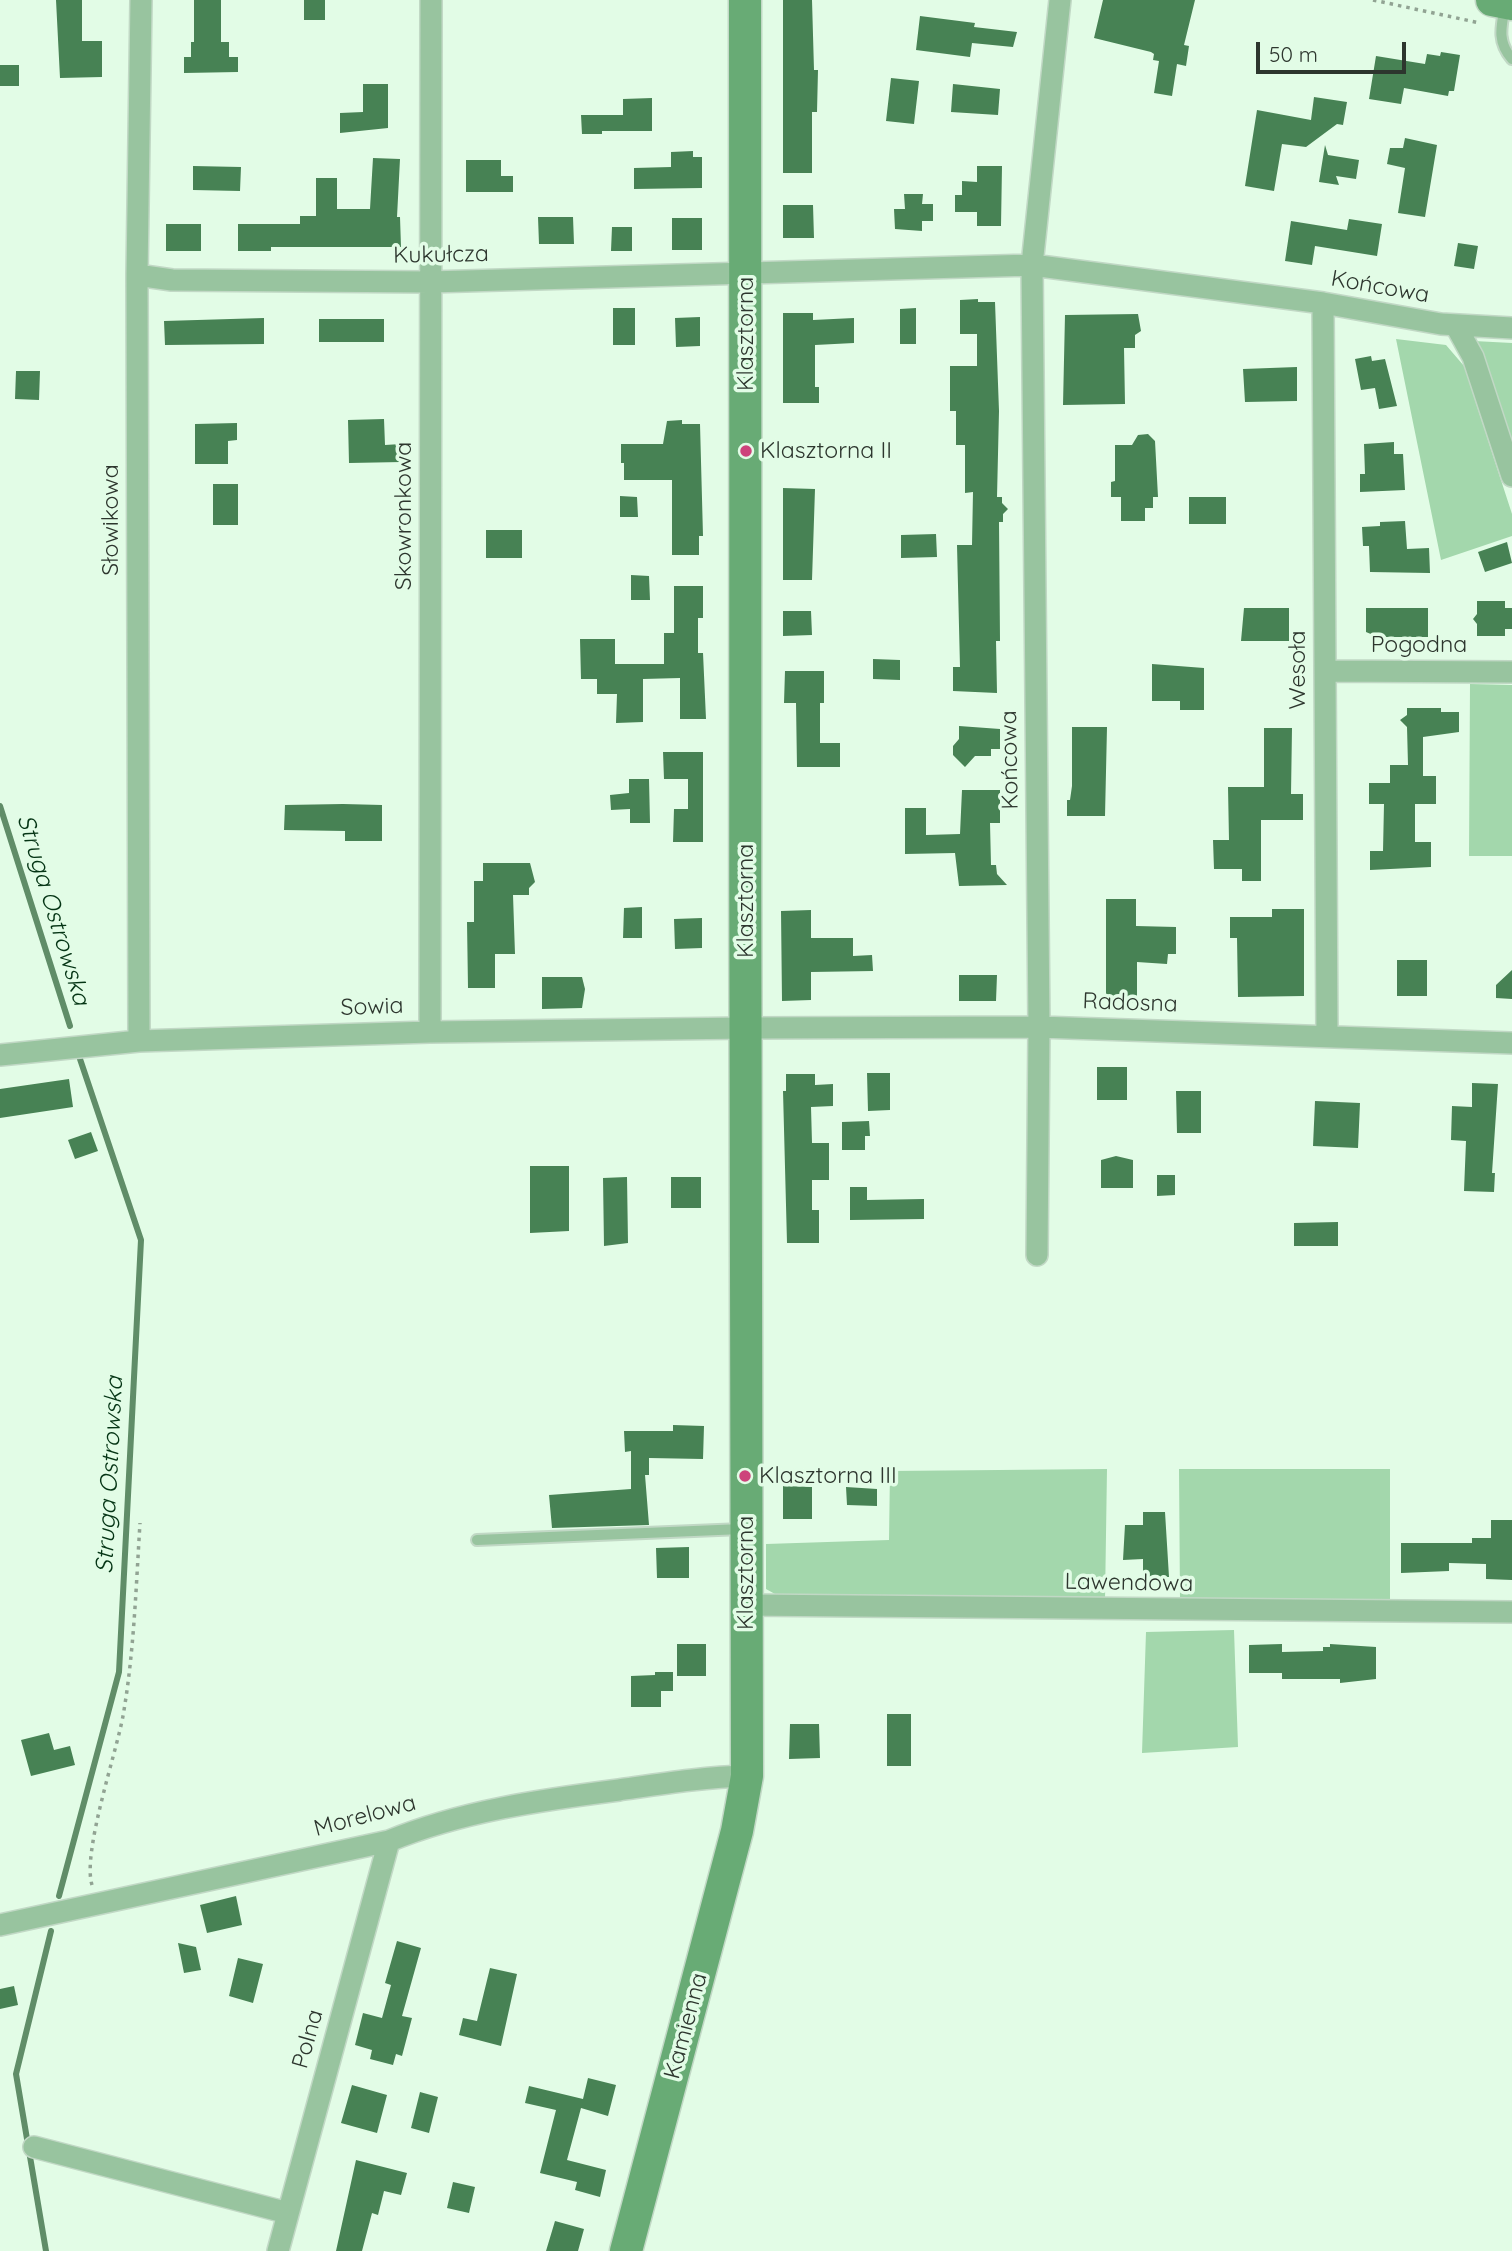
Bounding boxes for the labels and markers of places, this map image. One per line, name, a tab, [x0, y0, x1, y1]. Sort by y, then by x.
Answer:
place label: Klasztorna II	[760, 437, 892, 465]
marker: Klasztorna II	[738, 443, 754, 459]
place label: Klasztorna III	[759, 1462, 897, 1490]
marker: Klasztorna III	[737, 1468, 753, 1484]

